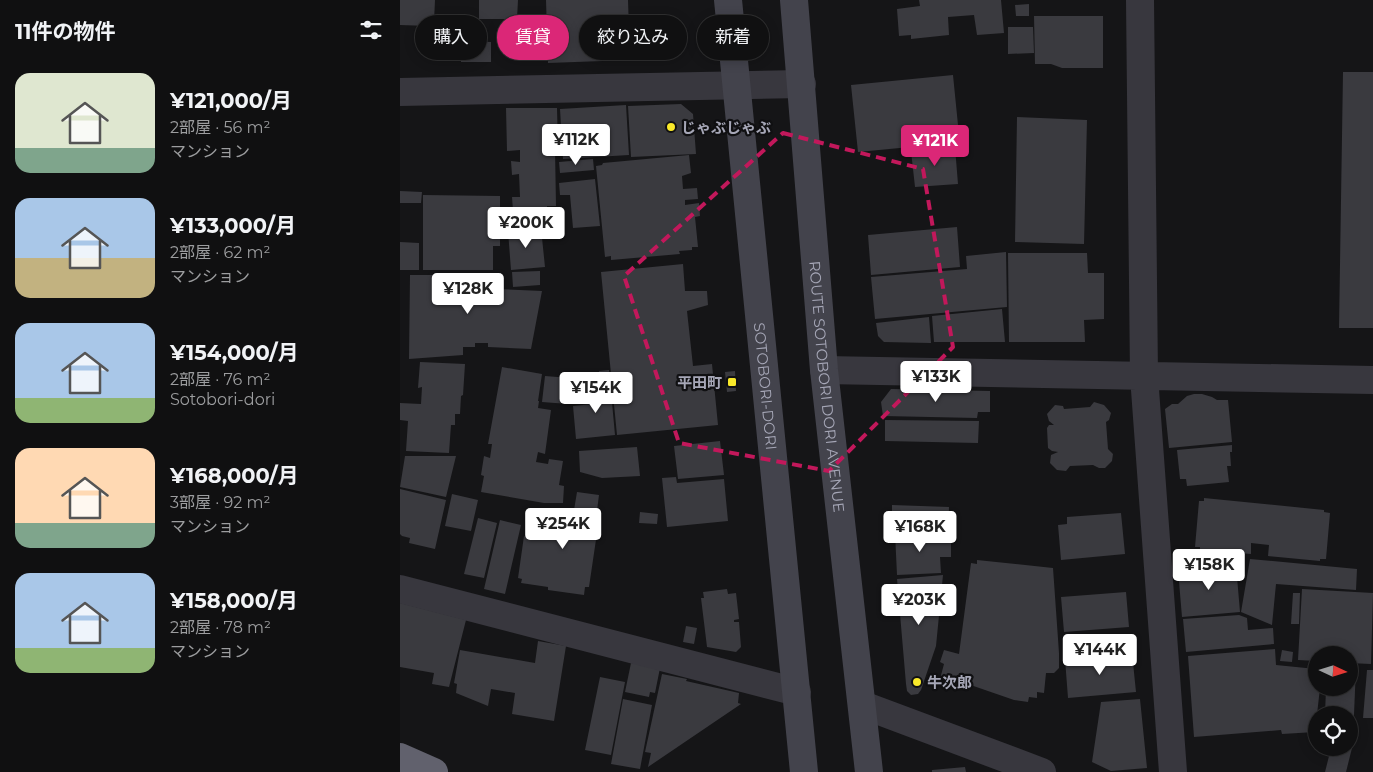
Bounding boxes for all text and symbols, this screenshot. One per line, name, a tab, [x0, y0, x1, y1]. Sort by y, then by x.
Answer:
chip: 購入	[415, 15, 487, 60]
chip: 賃貸	[497, 15, 569, 60]
chip: 絞り込み	[579, 15, 687, 60]
chip: 新着	[697, 15, 769, 60]
icon: filters	[357, 16, 385, 44]
text: 11件の物件	[15, 19, 115, 44]
text: ¥121,000/月	[170, 88, 292, 113]
icon: home	[55, 93, 115, 153]
text: 2部屋 · 56 m²	[170, 118, 270, 137]
place label: じゃぶじゃぶ	[681, 118, 771, 137]
marker: じゃぶじゃぶ	[665, 121, 677, 133]
pin: ¥112K	[541, 124, 611, 166]
pin: ¥121K	[900, 124, 970, 167]
text: ¥112K	[553, 130, 599, 149]
text: ¥121K	[912, 131, 958, 150]
text: マンション	[170, 142, 250, 161]
pin: ¥200K	[491, 206, 561, 249]
text: ¥133,000/月	[170, 213, 296, 238]
text: ¥200K	[499, 213, 553, 232]
icon: home	[55, 218, 115, 278]
text: 2部屋 · 62 m²	[170, 243, 270, 262]
street label: ROUTE SOTOBORI DORI AVENUE	[806, 260, 849, 513]
text: マンション	[170, 267, 250, 286]
pin: ¥128K	[433, 272, 503, 315]
text: ¥128K	[443, 279, 493, 298]
street label: SOTOBORI-DORI	[750, 321, 782, 451]
text: ¥154,000/月	[170, 340, 299, 365]
icon: home	[55, 343, 115, 403]
pin: ¥133K	[901, 360, 971, 403]
text: ¥133K	[911, 367, 961, 386]
text: 2部屋 · 76 m²	[170, 370, 270, 389]
pin: ¥154K	[561, 372, 631, 414]
place label: 平田町	[677, 373, 722, 392]
marker: 平田町	[726, 376, 738, 388]
text: ¥154K	[571, 378, 621, 397]
text: Sotobori-dori	[170, 390, 275, 409]
text: ¥168,000/月	[170, 463, 299, 488]
icon: home	[55, 468, 115, 528]
text: 3部屋 · 92 m²	[170, 493, 270, 512]
pin: ¥254K	[528, 508, 598, 550]
pin: ¥168K	[885, 510, 955, 553]
text: ¥254K	[536, 514, 590, 533]
text: マンション	[170, 517, 250, 536]
text: ¥168K	[894, 517, 946, 536]
pin: ¥158K	[1174, 548, 1244, 591]
text: ¥158K	[1184, 555, 1234, 574]
pin: ¥203K	[884, 584, 954, 626]
text: ¥158,000/月	[170, 588, 298, 613]
text: ¥203K	[892, 590, 946, 609]
icon: home	[55, 593, 115, 653]
text: 2部屋 · 78 m²	[170, 618, 271, 637]
pin: ¥144K	[1065, 634, 1135, 676]
text: ¥144K	[1074, 640, 1126, 659]
text: マンション	[170, 642, 250, 661]
north arrow	[1308, 646, 1358, 696]
map controls	[1308, 646, 1358, 756]
place label: 牛次郎	[927, 673, 972, 692]
marker: 牛次郎	[911, 676, 923, 688]
button: locate	[1308, 706, 1358, 756]

